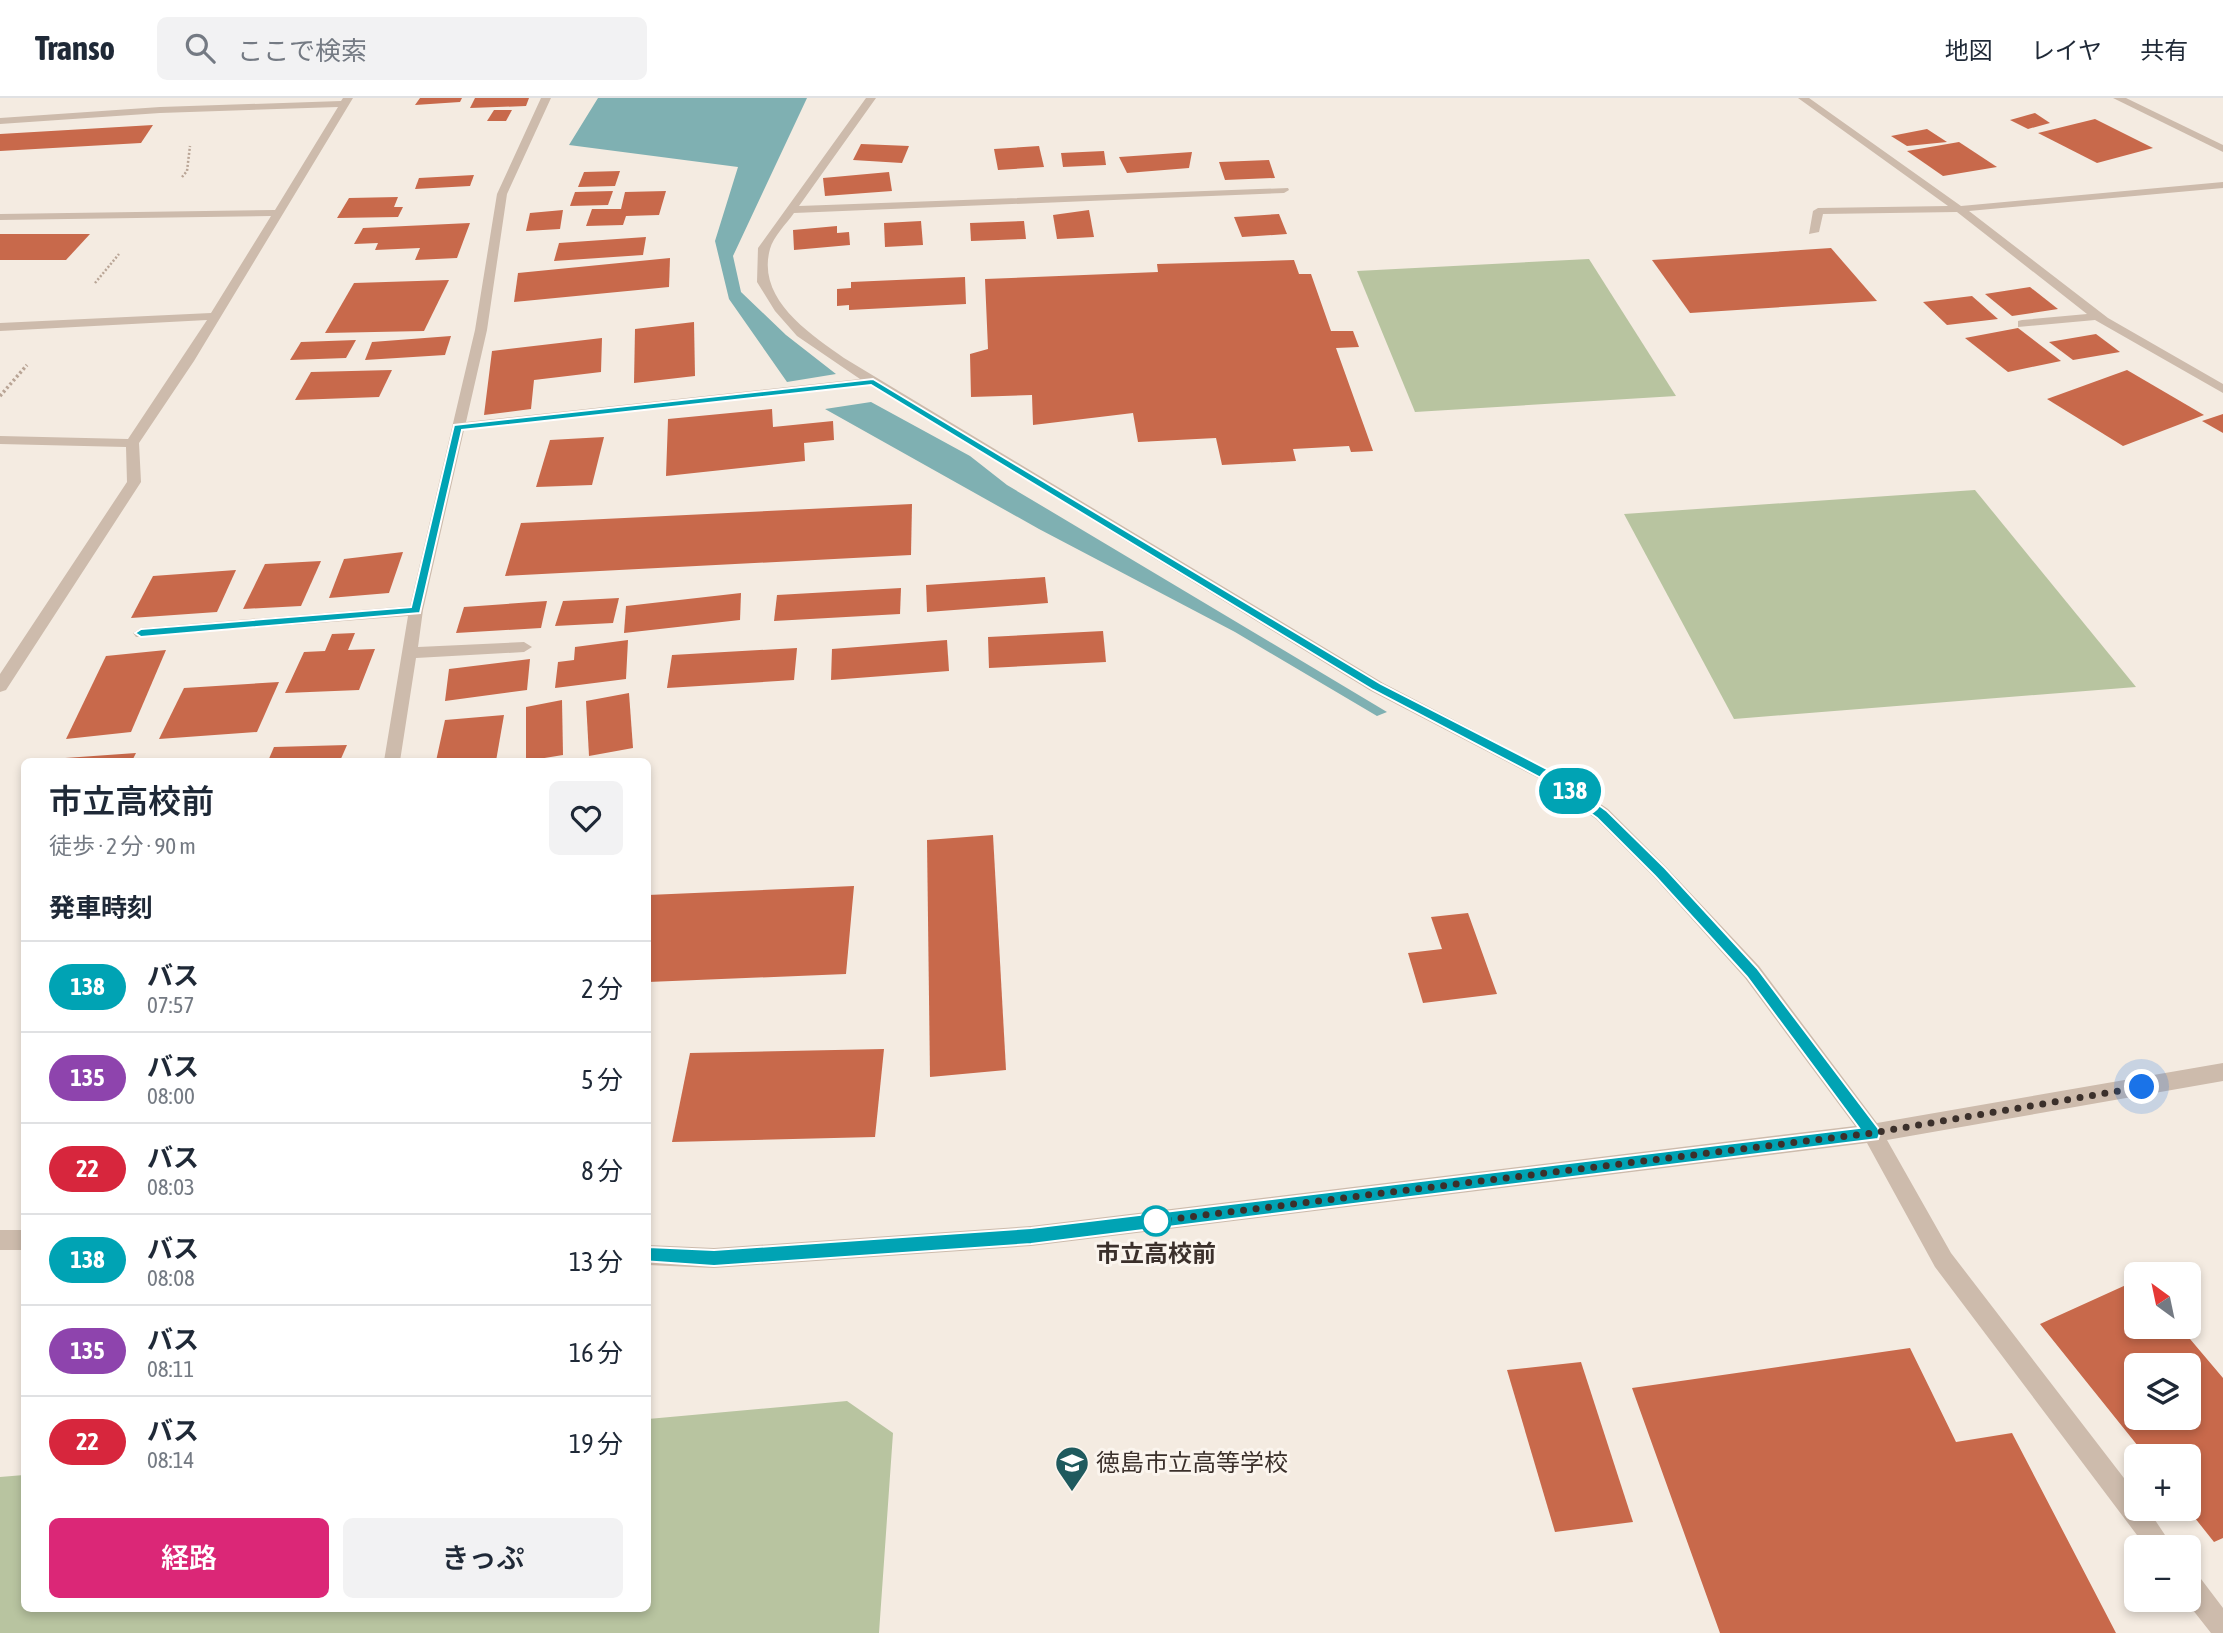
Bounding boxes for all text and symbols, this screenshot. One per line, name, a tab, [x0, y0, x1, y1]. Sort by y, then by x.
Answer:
search box	[157, 17, 647, 80]
text: Transo	[35, 29, 115, 67]
icon: search	[181, 29, 219, 67]
text: ここで検索	[237, 36, 367, 66]
text: 地図	[1945, 37, 1993, 64]
text: レイヤ	[2031, 37, 2102, 64]
text: 共有	[2140, 37, 2188, 64]
line badge: 138	[1530, 768, 1610, 814]
text: 138	[1553, 777, 1587, 804]
button: heart	[549, 781, 623, 855]
text: 市立高校前	[49, 782, 214, 820]
text: 徒歩 · 2 分 · 90 m	[49, 833, 196, 859]
text: 発車時刻	[49, 893, 153, 923]
text: バス	[147, 961, 199, 991]
text: 138	[71, 973, 104, 1000]
text: 2 分	[581, 974, 623, 1004]
text: 07:57	[147, 992, 194, 1018]
text: バス	[147, 1052, 199, 1082]
text: 135	[71, 1064, 104, 1091]
text: 5 分	[581, 1065, 623, 1095]
your location	[2124, 1069, 2159, 1104]
text: 08:00	[147, 1083, 195, 1109]
text: バス	[147, 1143, 199, 1173]
text: 22	[76, 1155, 99, 1182]
text: 8 分	[581, 1156, 623, 1186]
text: 08:03	[147, 1174, 195, 1200]
marker: 市立高校前	[1141, 1206, 1171, 1236]
text: バス	[147, 1234, 199, 1264]
place label: 市立高校前	[1096, 1240, 1216, 1267]
text: 138	[71, 1246, 104, 1273]
text: 13 分	[569, 1247, 623, 1277]
north arrow	[2124, 1262, 2202, 1339]
map controls	[2124, 1262, 2201, 1612]
text: 08:08	[147, 1265, 195, 1291]
text: バス	[147, 1325, 199, 1355]
text: 135	[71, 1337, 104, 1364]
text: 16 分	[569, 1338, 623, 1368]
button: layers	[2124, 1353, 2201, 1430]
text: 08:11	[147, 1356, 194, 1382]
text: バス	[147, 1416, 199, 1446]
text: 22	[76, 1428, 99, 1455]
text: 19 分	[569, 1429, 623, 1459]
school or university icon: 徳島市立高等学校	[1053, 1444, 1091, 1493]
button: +	[2124, 1444, 2201, 1521]
text: 08:14	[147, 1447, 194, 1473]
place label: 徳島市立高等学校	[1096, 1449, 1288, 1476]
button: 経路	[49, 1518, 329, 1598]
button: きっぷ	[343, 1518, 623, 1598]
button: −	[2124, 1535, 2201, 1612]

